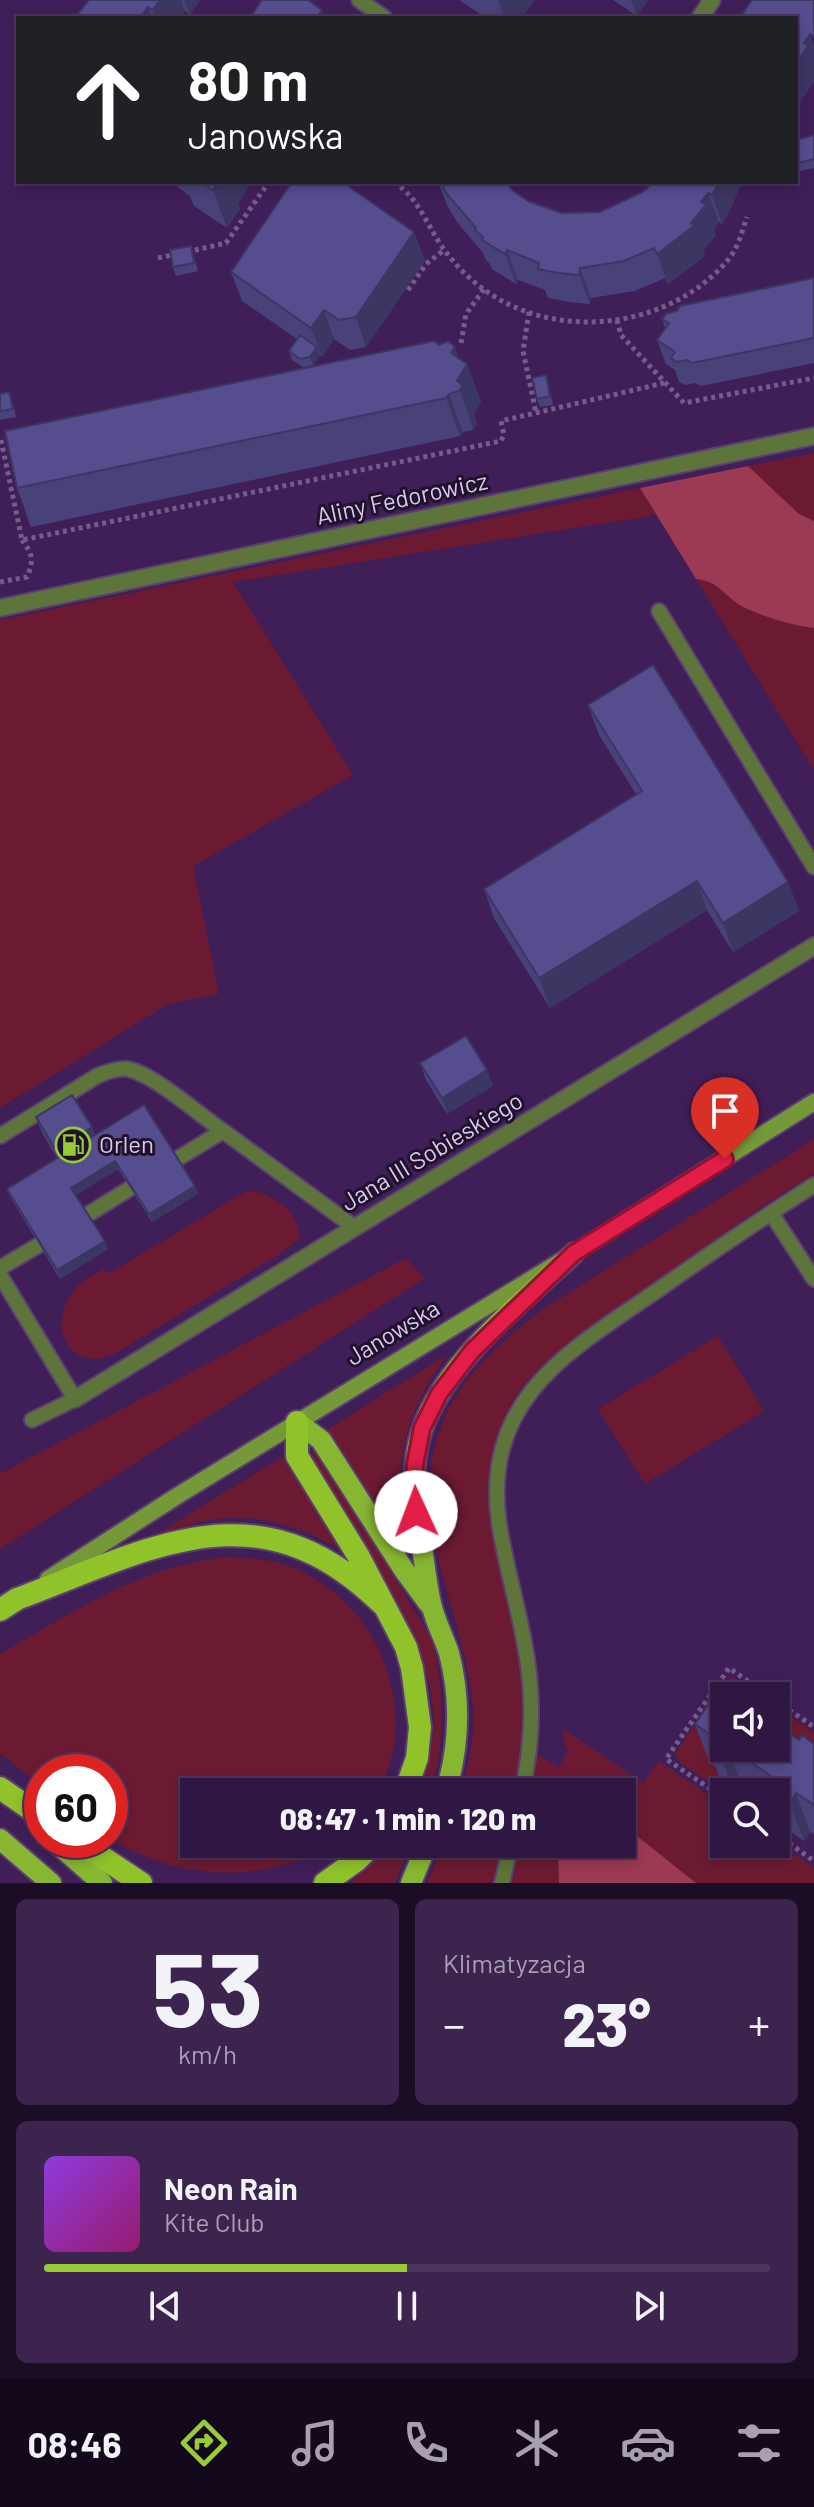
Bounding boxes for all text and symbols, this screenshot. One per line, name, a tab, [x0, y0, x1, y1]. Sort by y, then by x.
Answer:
text: 80 m	[188, 45, 308, 112]
icon: ahead	[56, 48, 160, 152]
text: Janowska	[188, 113, 343, 156]
street label: Aliny Fedorowicz	[313, 465, 490, 530]
pin	[691, 1077, 759, 1159]
street label: Jana III Sobieskiego	[335, 1085, 527, 1216]
icon: arrive	[703, 1089, 747, 1133]
fuel station icon: Orlen	[54, 1126, 92, 1164]
place label: Orlen	[99, 1129, 154, 1158]
street label: Janowska	[340, 1293, 444, 1371]
position arrow	[374, 1470, 458, 1554]
map controls	[710, 1682, 790, 1858]
button: sound	[710, 1682, 790, 1762]
speed limit sign: 60	[24, 1754, 128, 1858]
button: search	[710, 1778, 790, 1858]
text: 08:47 · 1 min · 120 m	[280, 1800, 536, 1836]
text: 53	[151, 1923, 264, 2048]
text: Klimatyzacja	[443, 1947, 586, 1978]
text: 23°	[562, 1987, 651, 2059]
text: −	[443, 1997, 465, 2050]
text: +	[748, 1997, 770, 2050]
text: km/h	[178, 2038, 237, 2069]
text: Neon Rain	[164, 2170, 298, 2206]
text: Kite Club	[164, 2206, 265, 2237]
icon: previous	[143, 2284, 187, 2328]
icon: pause	[385, 2284, 429, 2328]
icon: next	[627, 2284, 671, 2328]
icon: directions	[176, 2415, 232, 2471]
icon: music	[287, 2415, 343, 2471]
icon: phone	[398, 2415, 454, 2471]
icon: climate	[509, 2415, 565, 2471]
icon: car	[620, 2415, 676, 2471]
icon: filters	[731, 2415, 787, 2471]
text: 08:46	[27, 2422, 122, 2465]

